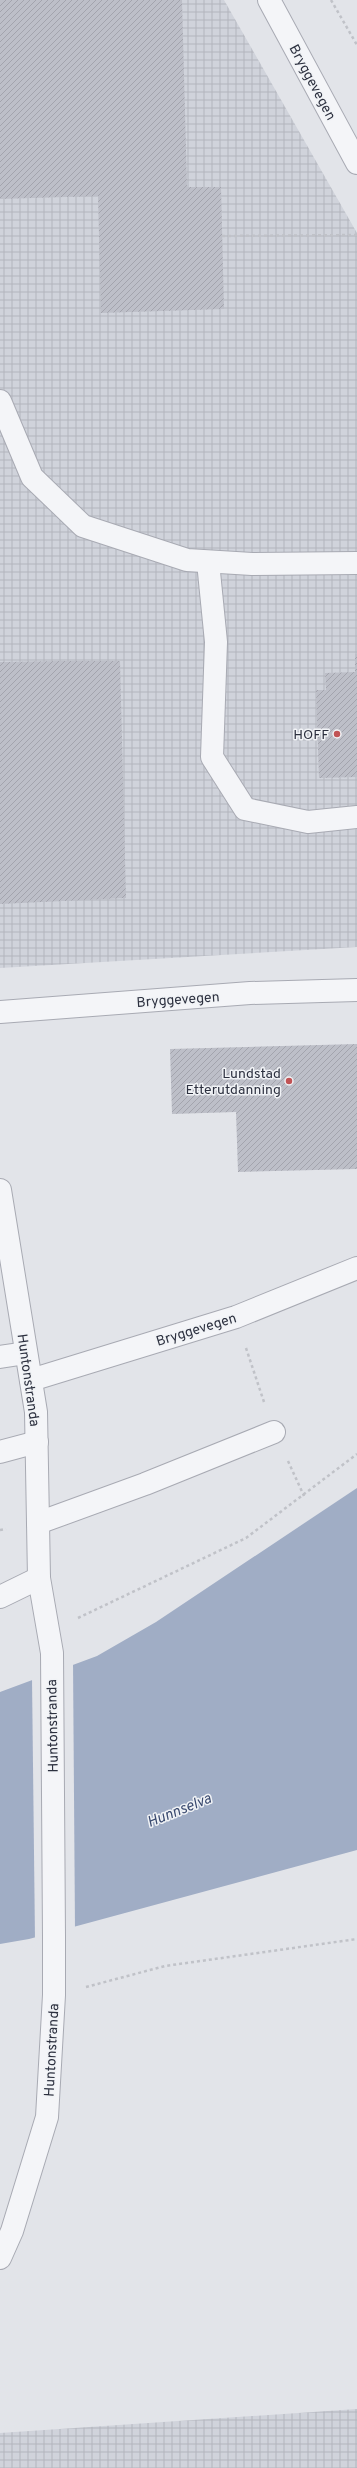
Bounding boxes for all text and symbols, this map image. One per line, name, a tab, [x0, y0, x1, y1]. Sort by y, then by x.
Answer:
street label: Bryggevegen	[285, 42, 339, 123]
place label: HOFF	[293, 727, 329, 744]
marker: HOFF	[332, 729, 342, 739]
street label: Bryggevegen	[136, 989, 220, 1012]
place label: Lundstad Etterutdanning	[186, 1066, 281, 1099]
marker: Lundstad Etterutdanning	[284, 1076, 294, 1086]
street label: Bryggevegen	[154, 1310, 239, 1351]
street label: Huntonstranda	[13, 1333, 42, 1428]
street label: Huntonstranda	[44, 1679, 63, 1773]
water label: Hunnselva	[145, 1790, 215, 1833]
street label: Huntonstranda	[42, 2003, 63, 2097]

